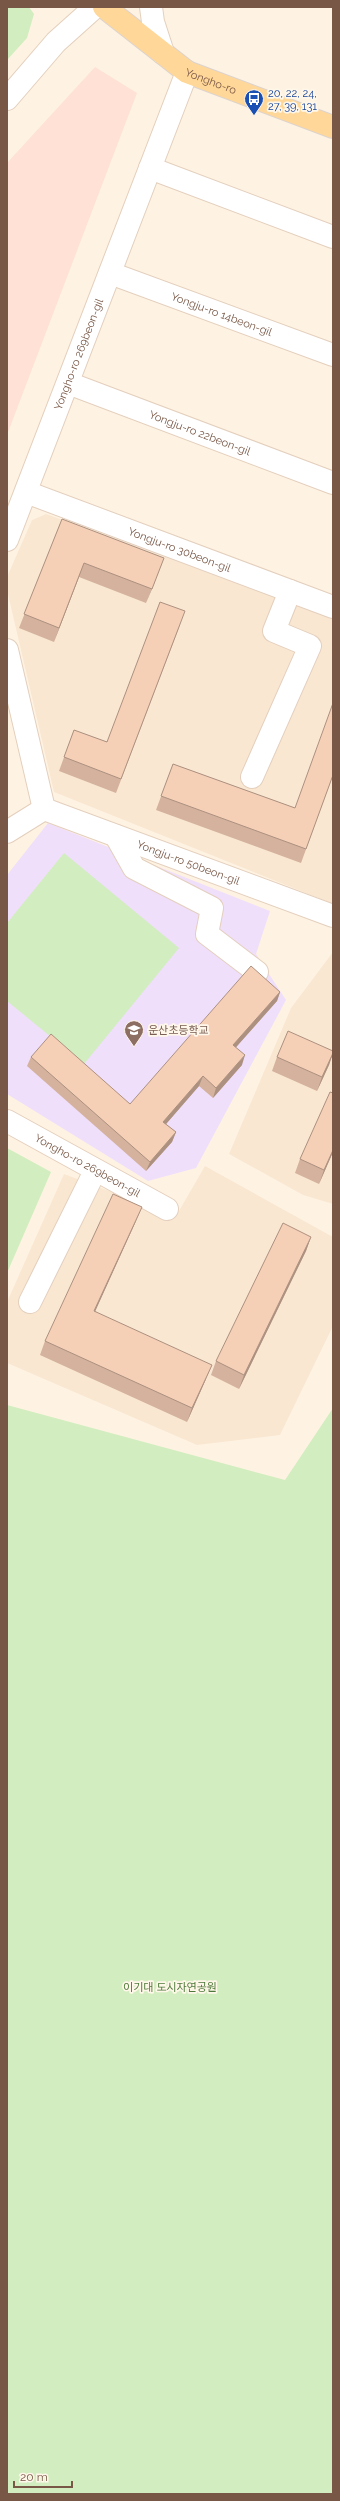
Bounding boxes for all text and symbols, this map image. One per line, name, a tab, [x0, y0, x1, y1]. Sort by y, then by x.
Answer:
street label: Yongho-ro	[183, 66, 239, 97]
place label: 20, 22, 24, 27, 39, 131	[268, 87, 317, 113]
bus stop icon: 20, 22, 24, 27, 39, 131	[243, 88, 265, 116]
street label: Yongju-ro 14beon-gil	[169, 290, 274, 339]
street label: Yongho-ro 269beon-gil	[52, 297, 106, 412]
street label: Yongju-ro 22beon-gil	[147, 408, 252, 458]
street label: Yongju-ro 30beon-gil	[126, 525, 233, 575]
street label: Yongju-ro 50beon-gil	[135, 838, 242, 888]
school or university icon: 운산초등학교	[123, 1019, 145, 1047]
place label: 운산초등학교	[148, 1024, 209, 1037]
street label: Yongho-ro 269beon-gil	[32, 1132, 142, 1200]
park label: 이기대 도시자연공원	[123, 1981, 217, 1994]
scale bar	[14, 2463, 72, 2489]
text: 20 m	[20, 2470, 48, 2484]

